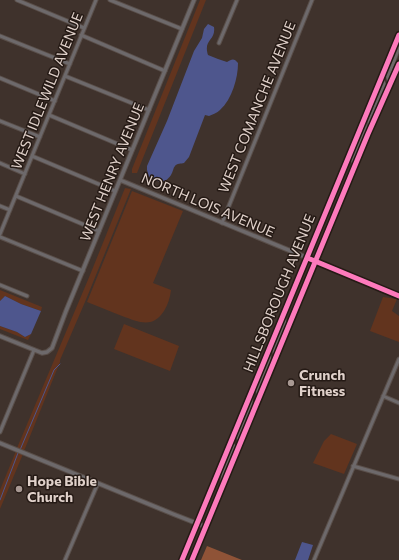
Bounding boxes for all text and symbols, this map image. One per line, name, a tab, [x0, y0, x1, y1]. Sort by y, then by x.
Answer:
street label: WEST IDLEWILD AVENUE	[7, 10, 86, 172]
street label: WEST COMANCHE AVENUE	[214, 19, 299, 195]
street label: WEST HENRY AVENUE	[76, 100, 147, 244]
street label: NORTH LOIS AVENUE	[139, 169, 277, 240]
street label: HILLSBOROUGH AVENUE	[239, 211, 318, 374]
place label: Crunch Fitness	[299, 366, 346, 399]
marker: Crunch Fitness	[286, 378, 296, 388]
place label: Hope Bible Church	[27, 472, 97, 505]
marker: Hope Bible Church	[14, 484, 24, 494]

